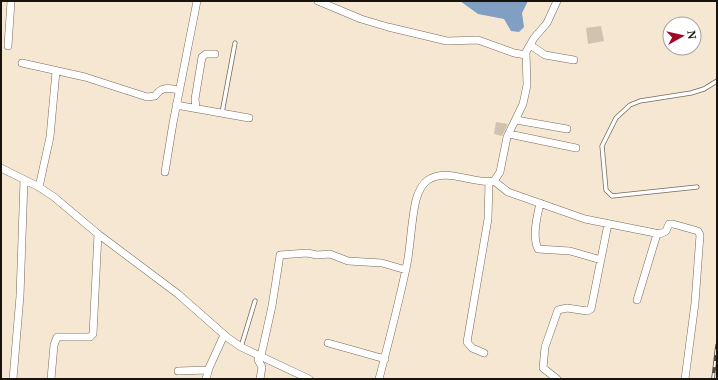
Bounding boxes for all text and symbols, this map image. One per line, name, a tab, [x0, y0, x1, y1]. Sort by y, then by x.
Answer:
north arrow	[662, 16, 702, 56]
text: N	[684, 29, 700, 40]

